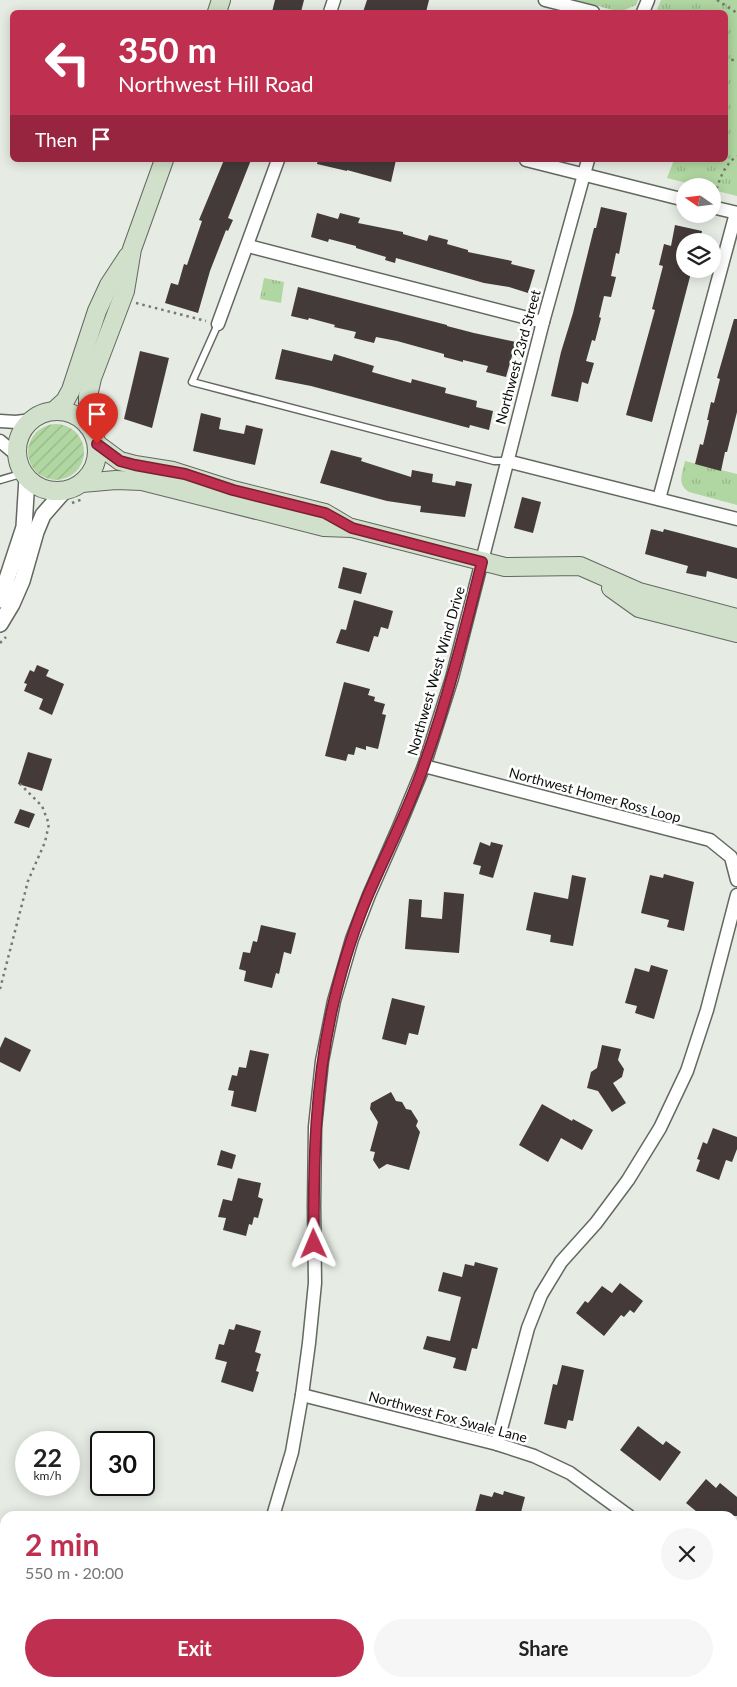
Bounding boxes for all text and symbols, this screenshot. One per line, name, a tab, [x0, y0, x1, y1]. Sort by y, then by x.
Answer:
text: 350 m	[118, 28, 217, 70]
icon: left	[35, 30, 100, 95]
text: Northwest Hill Road	[118, 70, 314, 97]
icon: arrive	[87, 125, 115, 153]
text: Then	[35, 128, 77, 151]
north arrow	[676, 178, 721, 222]
map controls	[676, 178, 721, 278]
button: layers	[676, 233, 721, 278]
street label: Northwest 23rd Street	[491, 288, 544, 426]
pin	[76, 393, 118, 444]
icon: arrive	[83, 400, 111, 428]
street label: Northwest West Wind Drive	[403, 584, 468, 757]
street label: Northwest Homer Ross Loop	[507, 763, 683, 826]
position arrow	[287, 1217, 339, 1269]
street label: Northwest Fox Swale Lane	[367, 1387, 529, 1446]
speed limit sign: 30	[90, 1431, 155, 1496]
text: 22	[33, 1442, 62, 1472]
text: km/h	[33, 1468, 62, 1483]
text: 2 min	[25, 1526, 99, 1562]
button: close	[661, 1528, 713, 1580]
text: 550 m · 20:00	[25, 1563, 124, 1582]
button: Exit	[25, 1619, 364, 1677]
button: Share	[374, 1619, 713, 1677]

